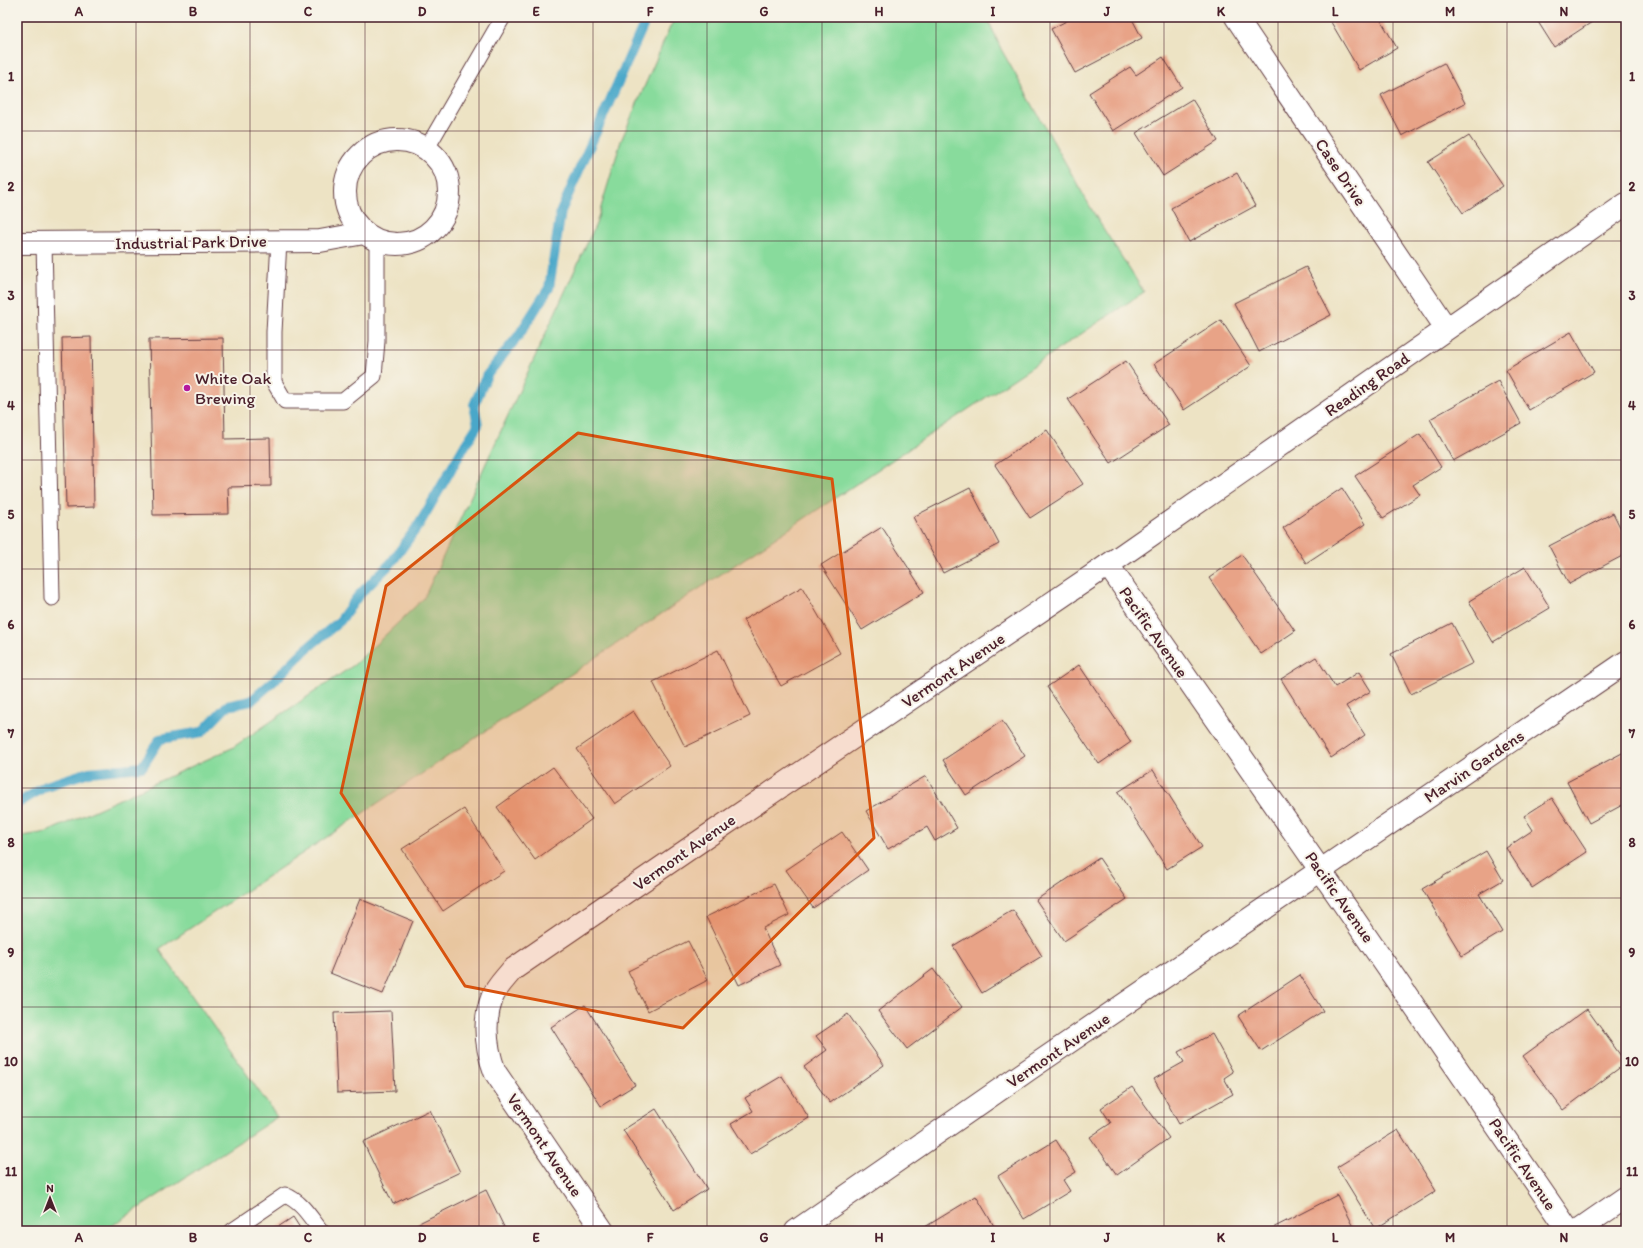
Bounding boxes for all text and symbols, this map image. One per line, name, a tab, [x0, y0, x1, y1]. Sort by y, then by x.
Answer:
text: A	[74, 4, 84, 19]
text: B	[189, 4, 198, 19]
text: C	[304, 4, 313, 19]
text: D	[418, 4, 427, 19]
text: E	[532, 4, 540, 19]
text: F	[647, 4, 654, 19]
text: G	[760, 4, 769, 19]
text: H	[875, 4, 884, 19]
text: I	[991, 4, 996, 19]
text: J	[1103, 4, 1111, 19]
text: K	[1217, 4, 1226, 19]
text: L	[1332, 4, 1339, 19]
text: M	[1445, 4, 1455, 19]
text: N	[1560, 4, 1569, 19]
text: 1	[8, 69, 14, 84]
text: 1	[1629, 69, 1635, 84]
street label: Case Drive	[1311, 135, 1371, 209]
text: 2	[8, 179, 15, 194]
text: 2	[1629, 179, 1636, 194]
street label: Industrial Park Drive	[115, 231, 267, 253]
text: 3	[7, 288, 15, 303]
text: 3	[1628, 288, 1636, 303]
street label: Reading Road	[1321, 347, 1414, 420]
place label: White Oak Brewing	[195, 368, 271, 408]
marker: White Oak Brewing	[182, 383, 192, 393]
text: 4	[7, 398, 15, 413]
text: 4	[1628, 398, 1636, 413]
text: 5	[8, 507, 15, 522]
text: 5	[1629, 507, 1636, 522]
street label: Pacific Avenue	[1115, 583, 1193, 681]
text: 6	[8, 617, 15, 632]
text: 6	[1629, 617, 1636, 632]
street label: Vermont Avenue	[897, 628, 1009, 712]
street label: Marvin Gardens	[1420, 725, 1528, 807]
text: 7	[7, 726, 15, 741]
text: 7	[1628, 726, 1636, 741]
street label: Vermont Avenue	[629, 809, 739, 895]
text: 8	[7, 835, 15, 850]
text: 8	[1628, 835, 1636, 850]
street label: Pacific Avenue	[1301, 848, 1379, 946]
text: 9	[8, 945, 15, 960]
text: 9	[1629, 945, 1636, 960]
street label: Vermont Avenue	[1002, 1008, 1114, 1092]
text: 10	[4, 1054, 18, 1069]
text: 10	[1625, 1054, 1639, 1069]
street label: Vermont Avenue	[503, 1089, 587, 1201]
street label: Pacific Avenue	[1485, 1114, 1561, 1214]
text: 11	[5, 1164, 17, 1179]
text: 11	[1626, 1164, 1638, 1179]
north arrow	[30, 1178, 70, 1218]
text: N	[46, 1182, 54, 1195]
text: A	[74, 1230, 84, 1245]
text: B	[189, 1230, 198, 1245]
text: C	[304, 1230, 313, 1245]
text: D	[418, 1230, 427, 1245]
text: E	[532, 1230, 540, 1245]
text: F	[647, 1230, 654, 1245]
text: G	[760, 1230, 769, 1245]
text: H	[875, 1230, 884, 1245]
text: I	[991, 1230, 996, 1245]
text: J	[1103, 1230, 1111, 1245]
text: K	[1217, 1230, 1226, 1245]
text: L	[1332, 1230, 1339, 1245]
text: M	[1445, 1230, 1455, 1245]
text: N	[1560, 1230, 1569, 1245]

